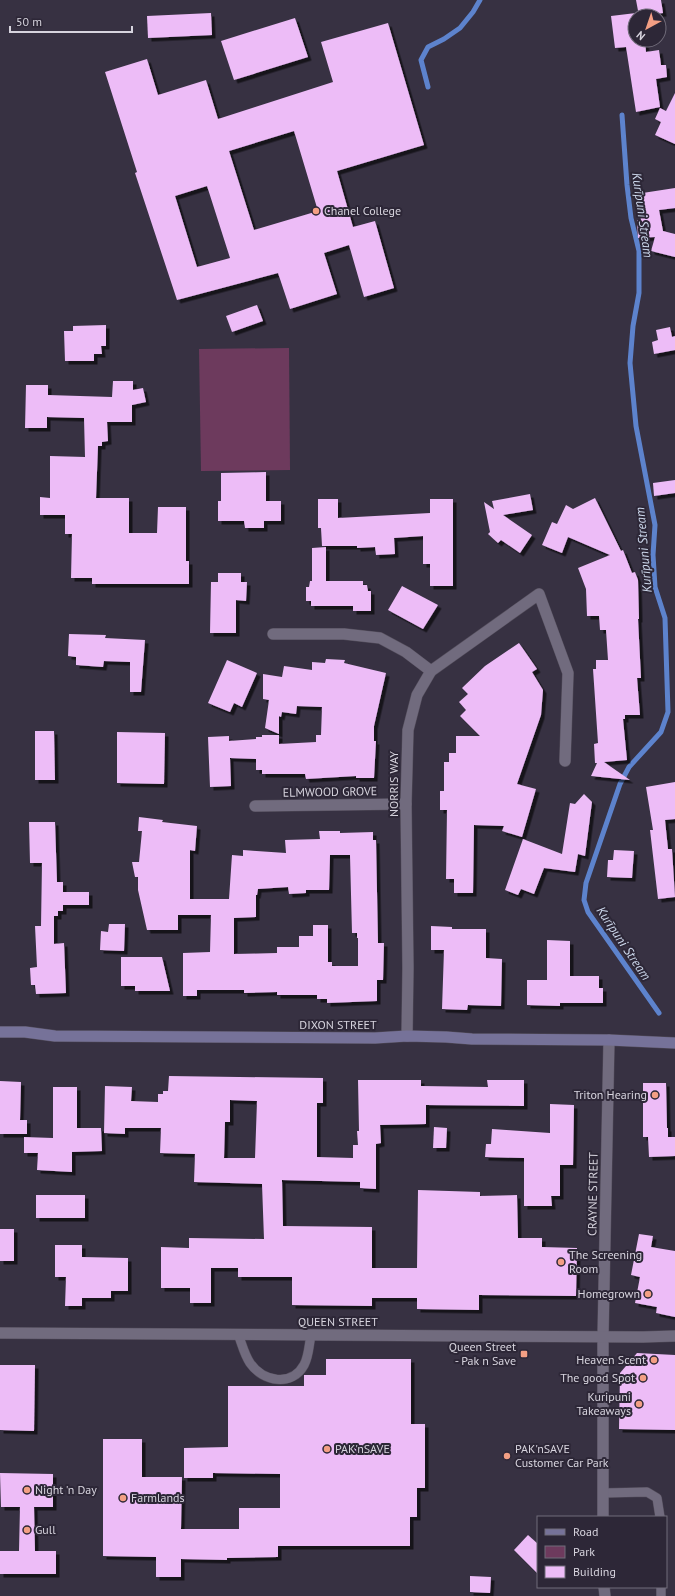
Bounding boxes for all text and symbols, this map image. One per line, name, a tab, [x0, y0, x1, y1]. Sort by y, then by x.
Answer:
scale bar	[10, 8, 132, 34]
north arrow	[627, 8, 667, 48]
text: 50 m	[16, 14, 42, 29]
text: N	[633, 28, 648, 43]
water label: Kurīpuni Stream	[628, 172, 657, 259]
place label: Chanel College	[324, 203, 401, 218]
marker: Chanel College	[311, 206, 321, 216]
water label: Kurīpuni Stream	[631, 507, 656, 593]
street label: NORRIS WAY	[386, 751, 401, 817]
street label: ELMWOOD GROVE	[283, 783, 377, 800]
water label: Kurīpuni Stream	[593, 903, 655, 984]
street label: DIXON STREET	[299, 1017, 377, 1032]
place label: Triton Hearing	[574, 1087, 647, 1102]
marker: Triton Hearing	[650, 1090, 660, 1100]
street label: CRAYNE STREET	[584, 1152, 601, 1236]
place label: The Screening Room	[569, 1247, 642, 1276]
marker: The Screening Room	[556, 1257, 566, 1267]
place label: Homegrown	[578, 1286, 640, 1301]
marker: Homegrown	[643, 1289, 653, 1299]
street label: QUEEN STREET	[298, 1314, 378, 1329]
place label: Queen Street - Pak n Save	[449, 1339, 516, 1368]
marker: Queen Street - Pak n Save	[519, 1349, 529, 1359]
place label: Heaven Scent	[576, 1352, 646, 1367]
marker: Heaven Scent	[649, 1355, 659, 1365]
place label: The good Spot	[560, 1370, 635, 1385]
marker: The good Spot	[638, 1373, 648, 1383]
place label: Kuripuni Takeaways	[577, 1389, 631, 1418]
marker: Kuripuni Takeaways	[634, 1399, 644, 1409]
place label: PAK'nSAVE	[335, 1441, 390, 1456]
place label: PAK'nSAVE Customer Car Park	[515, 1441, 609, 1470]
marker: PAK'nSAVE	[322, 1444, 332, 1454]
marker: PAK'nSAVE Customer Car Park	[502, 1451, 512, 1461]
place label: Night 'n Day	[35, 1482, 97, 1497]
marker: Night 'n Day	[22, 1485, 32, 1495]
place label: Farmlands	[131, 1490, 185, 1505]
marker: Farmlands	[118, 1493, 128, 1503]
legend	[537, 1516, 667, 1588]
place label: Gull	[35, 1522, 56, 1537]
text: Road	[573, 1524, 598, 1539]
marker: Gull	[22, 1525, 32, 1535]
text: Park	[573, 1544, 595, 1559]
text: Building	[573, 1564, 616, 1579]

